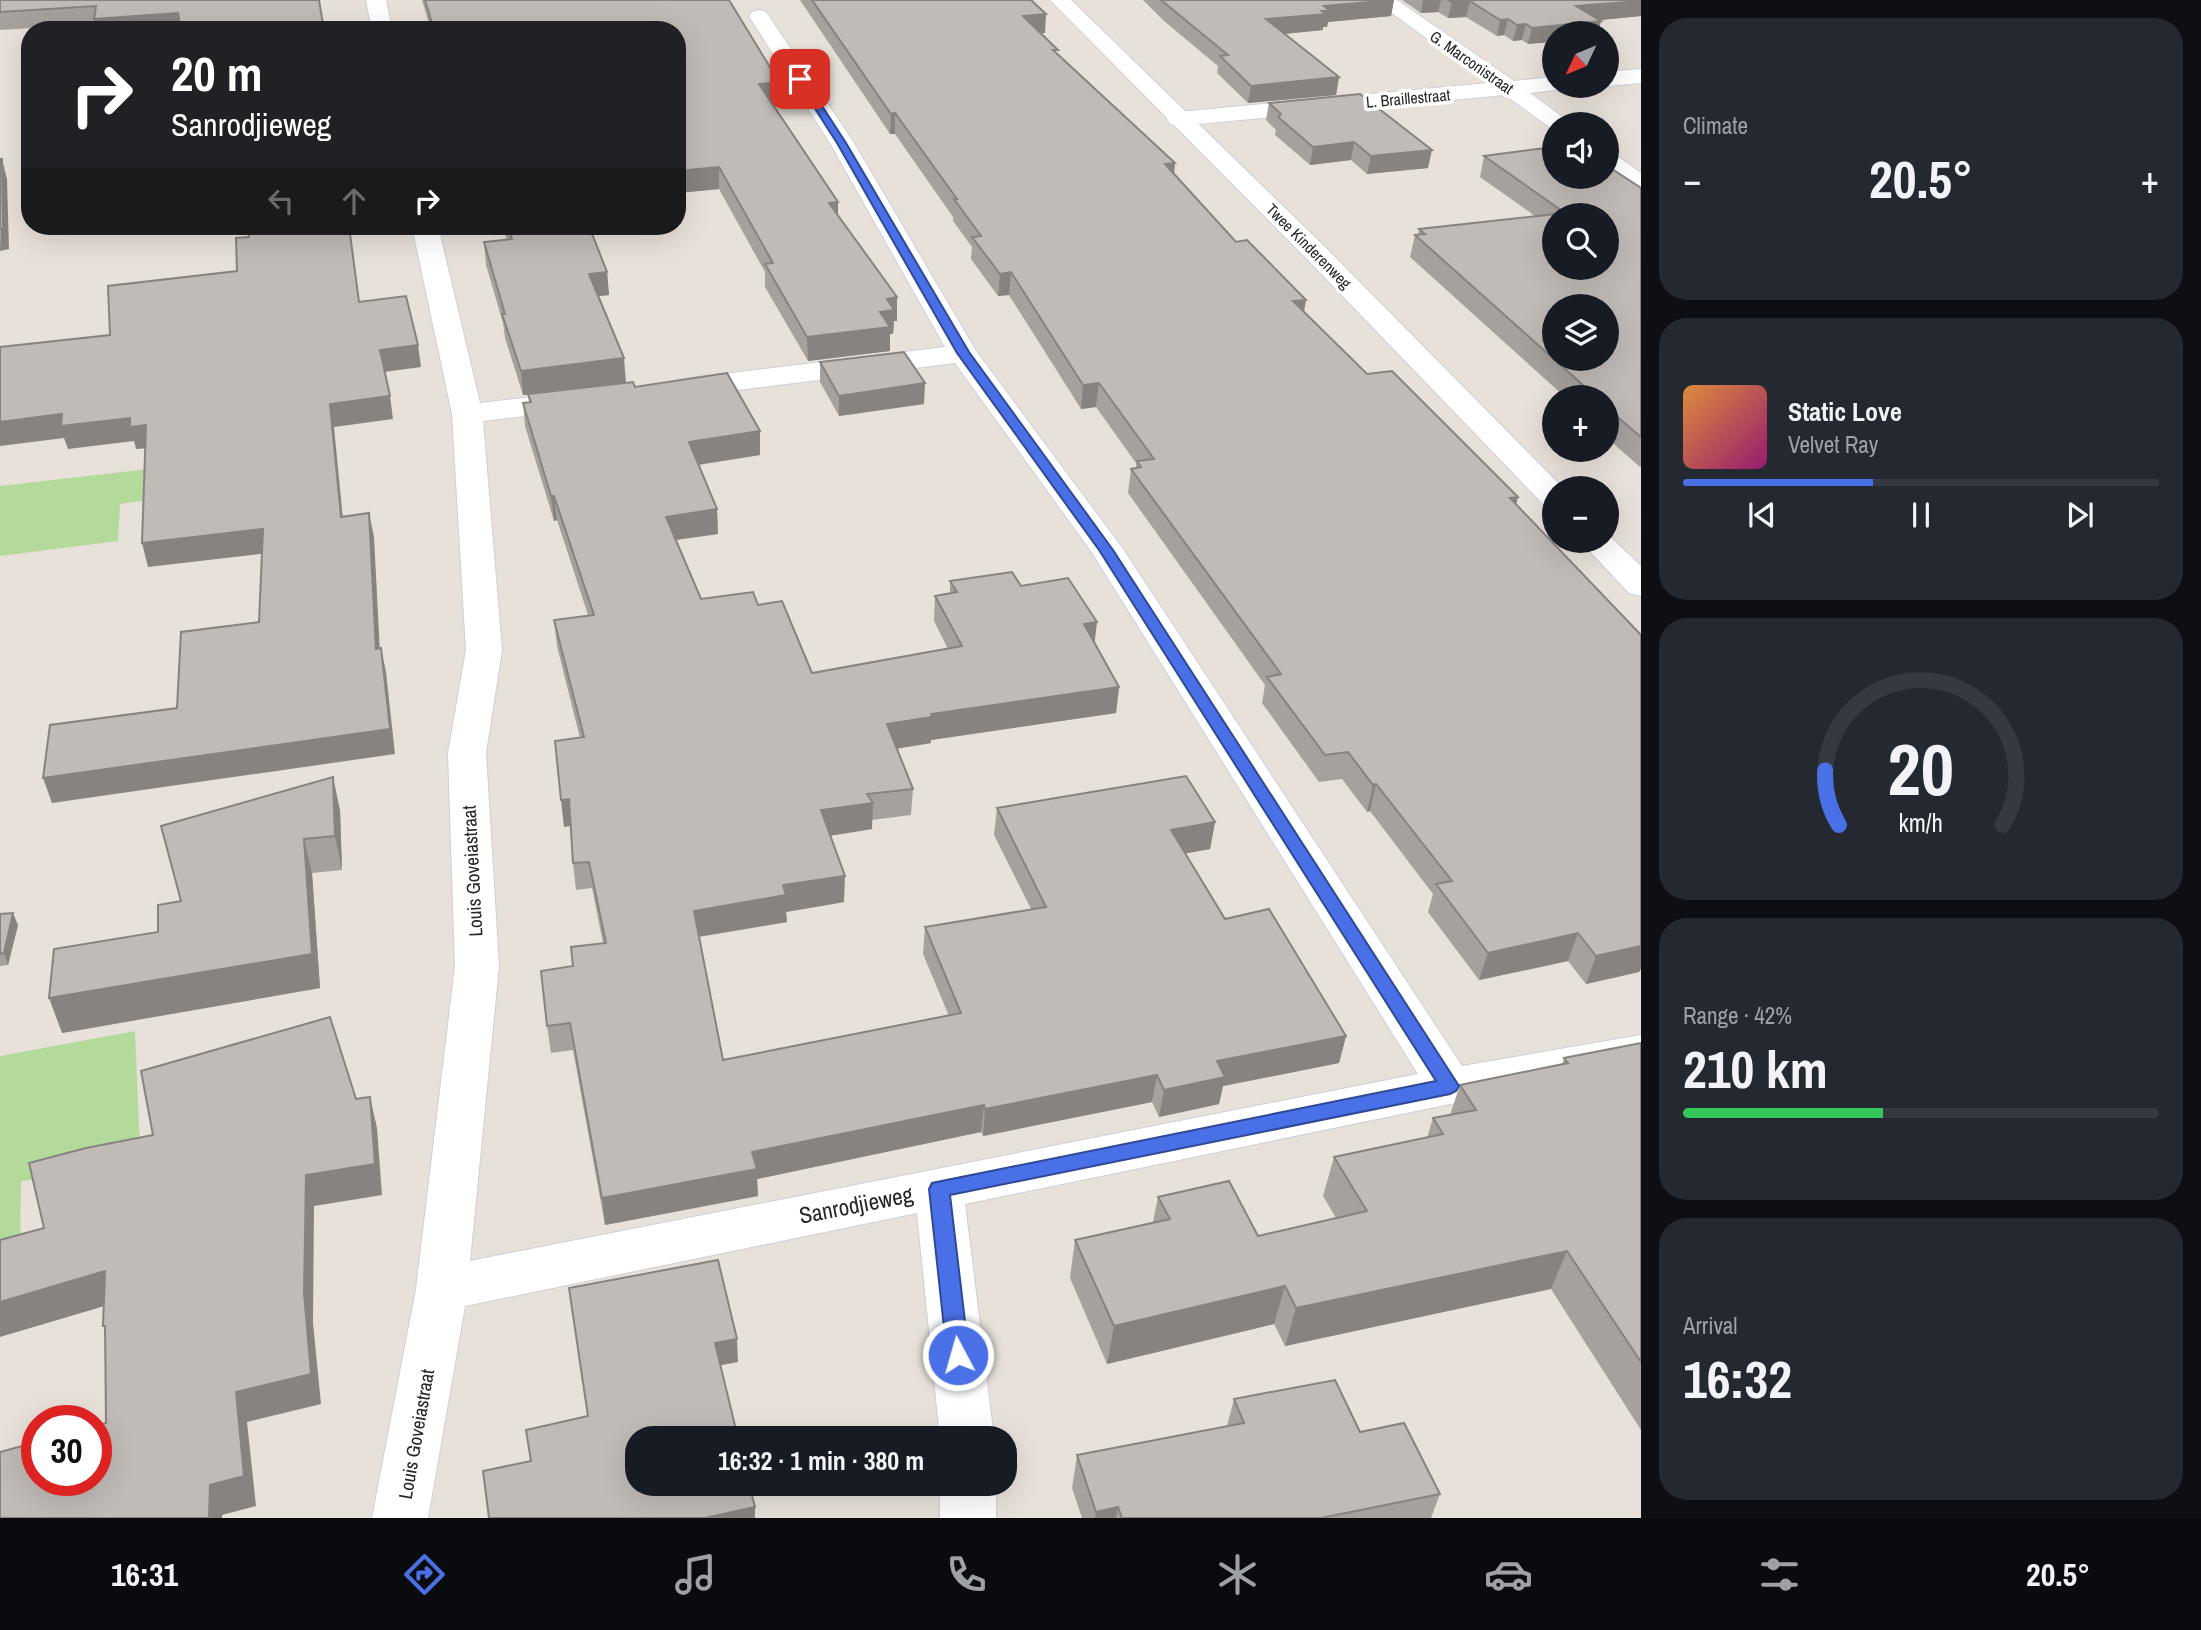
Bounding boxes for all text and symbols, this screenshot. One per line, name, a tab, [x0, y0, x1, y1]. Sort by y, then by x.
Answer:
north arrow	[1542, 21, 1619, 98]
map controls	[1542, 21, 1619, 553]
street label: G. Marconistraat	[1426, 25, 1519, 99]
text: 20 m	[171, 40, 263, 106]
icon: right	[56, 49, 147, 140]
pin	[770, 49, 830, 109]
icon: arrive	[781, 60, 819, 98]
street label: L. Braillestraat	[1365, 83, 1451, 113]
text: Sanrodjieweg	[171, 103, 331, 146]
text: Climate	[1683, 110, 1748, 141]
button: sound	[1542, 112, 1619, 189]
text: 20.5°	[1869, 144, 1973, 214]
text: −	[1683, 154, 1701, 205]
text: +	[2141, 154, 2159, 205]
icon: left	[262, 182, 300, 220]
icon: ahead	[335, 182, 373, 220]
icon: right	[408, 182, 446, 220]
street label: Twee Kinderenweg	[1262, 199, 1357, 294]
button: search	[1542, 203, 1619, 280]
button: layers	[1542, 294, 1619, 371]
button: +	[1542, 385, 1619, 462]
text: Static Love	[1788, 394, 1902, 429]
text: Velvet Ray	[1788, 429, 1878, 460]
button: −	[1542, 476, 1619, 553]
icon: previous	[1743, 496, 1781, 534]
icon: pause	[1902, 496, 1940, 534]
icon: next	[2061, 496, 2099, 534]
text: 20	[1888, 720, 1954, 818]
street label: Louis Goveiastraat	[456, 804, 488, 937]
text: km/h	[1899, 806, 1943, 840]
text: Range · 42%	[1683, 1000, 1792, 1031]
text: 210 km	[1683, 1034, 1828, 1104]
street label: Sanrodjieweg	[796, 1178, 916, 1231]
text: Arrival	[1683, 1310, 1738, 1341]
position arrow	[921, 1318, 995, 1392]
text: 16:32	[1683, 1344, 1792, 1414]
street label: Louis Goveiastraat	[392, 1366, 440, 1501]
speed limit sign: 30	[21, 1405, 112, 1496]
text: 16:32 · 1 min · 380 m	[718, 1443, 924, 1478]
icon: directions	[400, 1550, 449, 1599]
icon: music	[671, 1550, 720, 1599]
icon: phone	[942, 1550, 991, 1599]
icon: climate	[1213, 1550, 1262, 1599]
icon: car	[1484, 1550, 1533, 1599]
icon: filters	[1755, 1550, 1804, 1599]
text: 16:31	[111, 1553, 178, 1596]
text: 20.5°	[2026, 1553, 2090, 1596]

